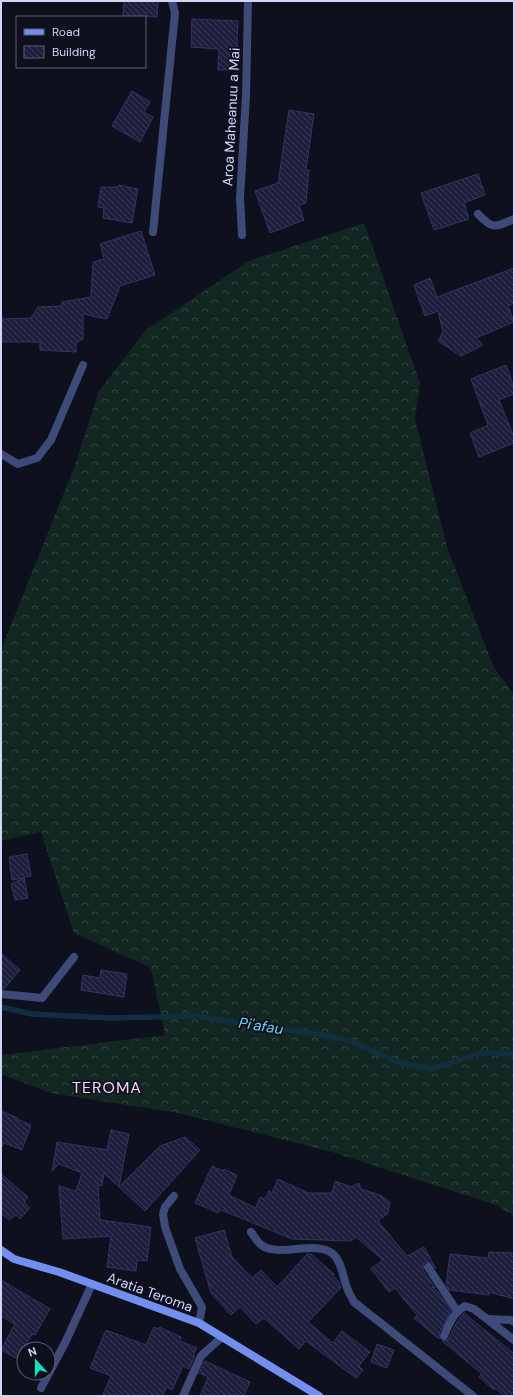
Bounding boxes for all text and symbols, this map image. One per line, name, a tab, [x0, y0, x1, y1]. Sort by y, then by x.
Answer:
legend	[16, 16, 146, 68]
text: Road	[52, 24, 80, 40]
text: Building	[52, 44, 96, 60]
street label: Aroa Maheanuu a Mai	[218, 47, 244, 187]
water label: Pi'afau	[237, 1013, 285, 1039]
district label: TEROMA	[72, 1077, 142, 1098]
street label: Aratia Teroma	[105, 1268, 195, 1316]
north arrow	[16, 1341, 56, 1381]
text: N	[26, 1344, 39, 1360]

